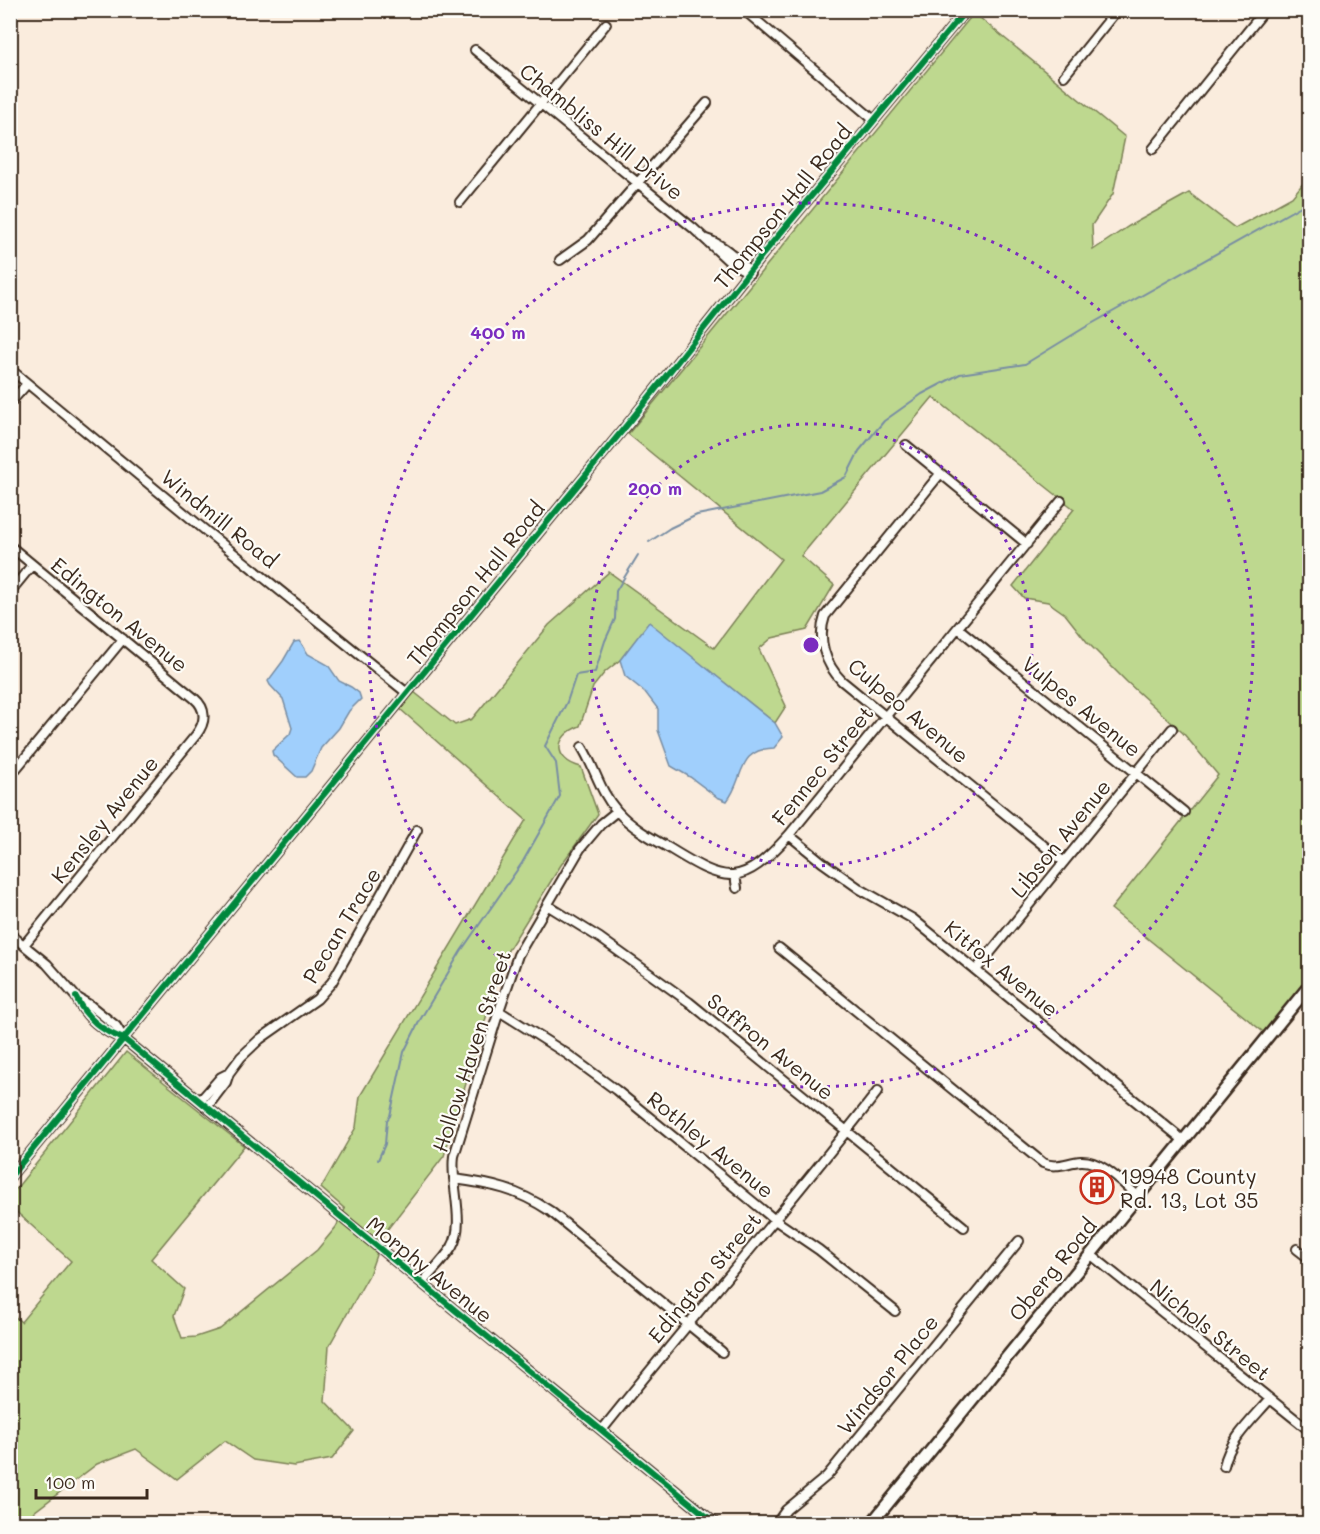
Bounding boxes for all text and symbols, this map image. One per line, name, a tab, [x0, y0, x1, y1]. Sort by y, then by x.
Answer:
street label: Chambliss Hill Drive	[515, 57, 689, 205]
street label: Thompson Hall Road	[707, 118, 857, 294]
text: 400 m	[470, 320, 526, 344]
street label: Windmill Road	[156, 463, 284, 573]
text: 200 m	[628, 476, 682, 500]
street label: Thompson Hall Road	[400, 495, 550, 671]
street label: Edington Avenue	[46, 551, 194, 677]
centre of rings	[801, 635, 821, 655]
street label: Vulpes Avenue	[1017, 650, 1147, 762]
street label: Culpeo Avenue	[843, 652, 975, 768]
street label: Fennec Street	[765, 699, 879, 831]
street label: Kensley Avenue	[44, 750, 164, 888]
street label: Libson Avenue	[1004, 773, 1116, 903]
street label: Pecan Trace	[296, 862, 386, 988]
street label: Kitfox Avenue	[939, 914, 1065, 1022]
street label: Hollow Haven Street	[426, 947, 516, 1155]
street label: Saffron Avenue	[702, 987, 840, 1105]
street label: Rothley Avenue	[642, 1085, 780, 1203]
place label: 19948 County Rd. 13, Lot 35	[1120, 1162, 1258, 1213]
building icon: 19948 County Rd. 13, Lot 35	[1079, 1169, 1115, 1205]
street label: Edington Street	[641, 1206, 767, 1348]
street label: Morphy Avenue	[361, 1210, 499, 1328]
street label: Oberg Road	[1002, 1212, 1102, 1326]
street label: Nichols Street	[1145, 1272, 1277, 1386]
street label: Windsor Place	[830, 1309, 944, 1439]
scale bar	[36, 1462, 147, 1500]
text: 100 m	[45, 1470, 95, 1494]

